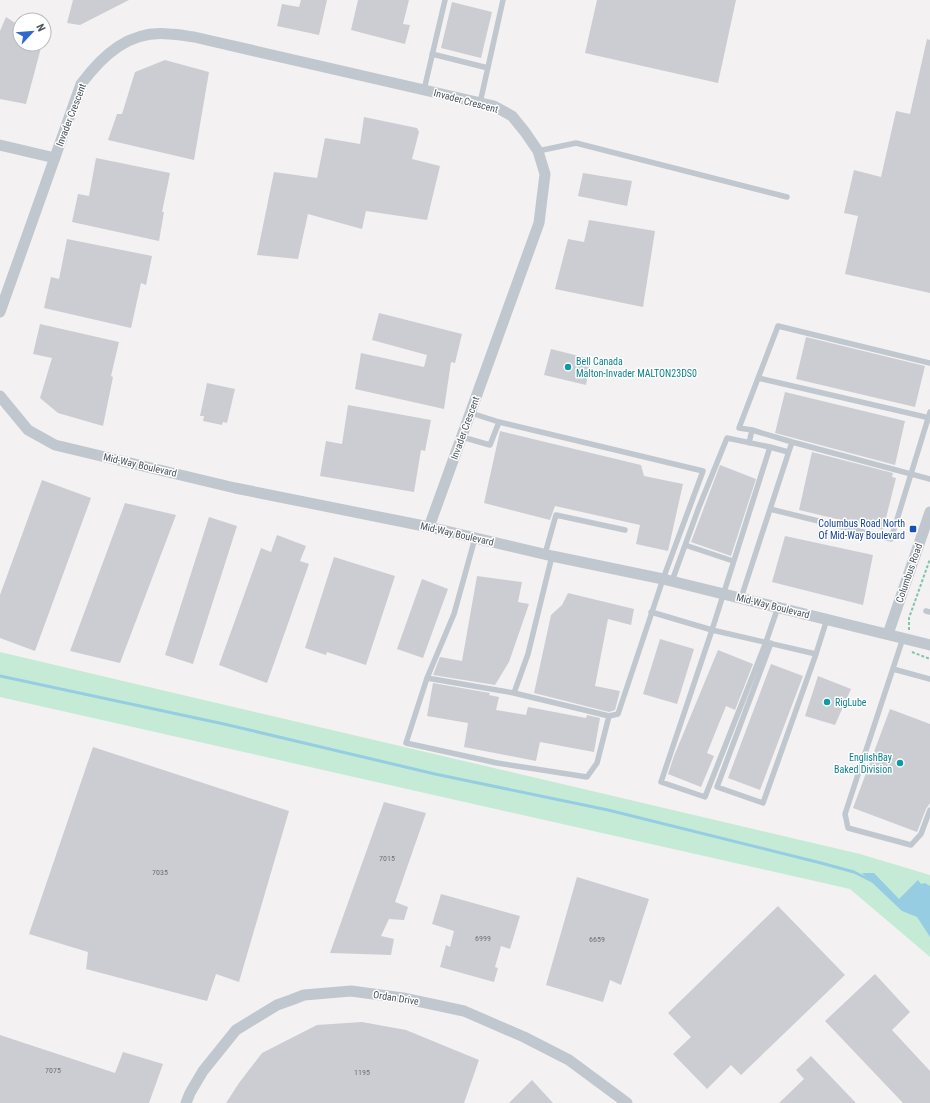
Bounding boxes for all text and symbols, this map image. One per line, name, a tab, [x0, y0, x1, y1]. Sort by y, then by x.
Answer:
north arrow	[12, 12, 52, 52]
text: N	[33, 22, 48, 34]
street label: Invader Crescent	[54, 82, 88, 148]
street label: Invader Crescent	[433, 87, 499, 115]
place label: Bell Canada Malton-Invader MALTON23DS0	[576, 356, 697, 379]
marker: Bell Canada Malton-Invader MALTON23DS0	[563, 362, 573, 372]
street label: Invader Crescent	[448, 395, 482, 461]
street label: Mid-Way Boulevard	[102, 451, 178, 479]
place label: Columbus Road North Of Mid-Way Boulevard	[818, 518, 905, 541]
street label: Mid-Way Boulevard	[419, 520, 495, 548]
marker: Columbus Road North Of Mid-Way Boulevard	[908, 524, 918, 534]
street label: Columbus Road	[894, 542, 924, 604]
street label: Mid-Way Boulevard	[735, 592, 811, 620]
marker: RigLube	[822, 697, 832, 707]
place label: RigLube	[835, 697, 867, 708]
place label: EnglishBay Baked Division	[834, 752, 892, 775]
marker: EnglishBay Baked Division	[895, 758, 905, 768]
house number: 7015	[379, 854, 395, 863]
house number: 7035	[152, 868, 168, 877]
house number: 6999	[475, 934, 491, 943]
house number: 6659	[589, 935, 605, 944]
street label: Ordan Drive	[373, 989, 420, 1007]
house number: 7075	[45, 1066, 61, 1075]
house number: 1195	[354, 1068, 370, 1077]

